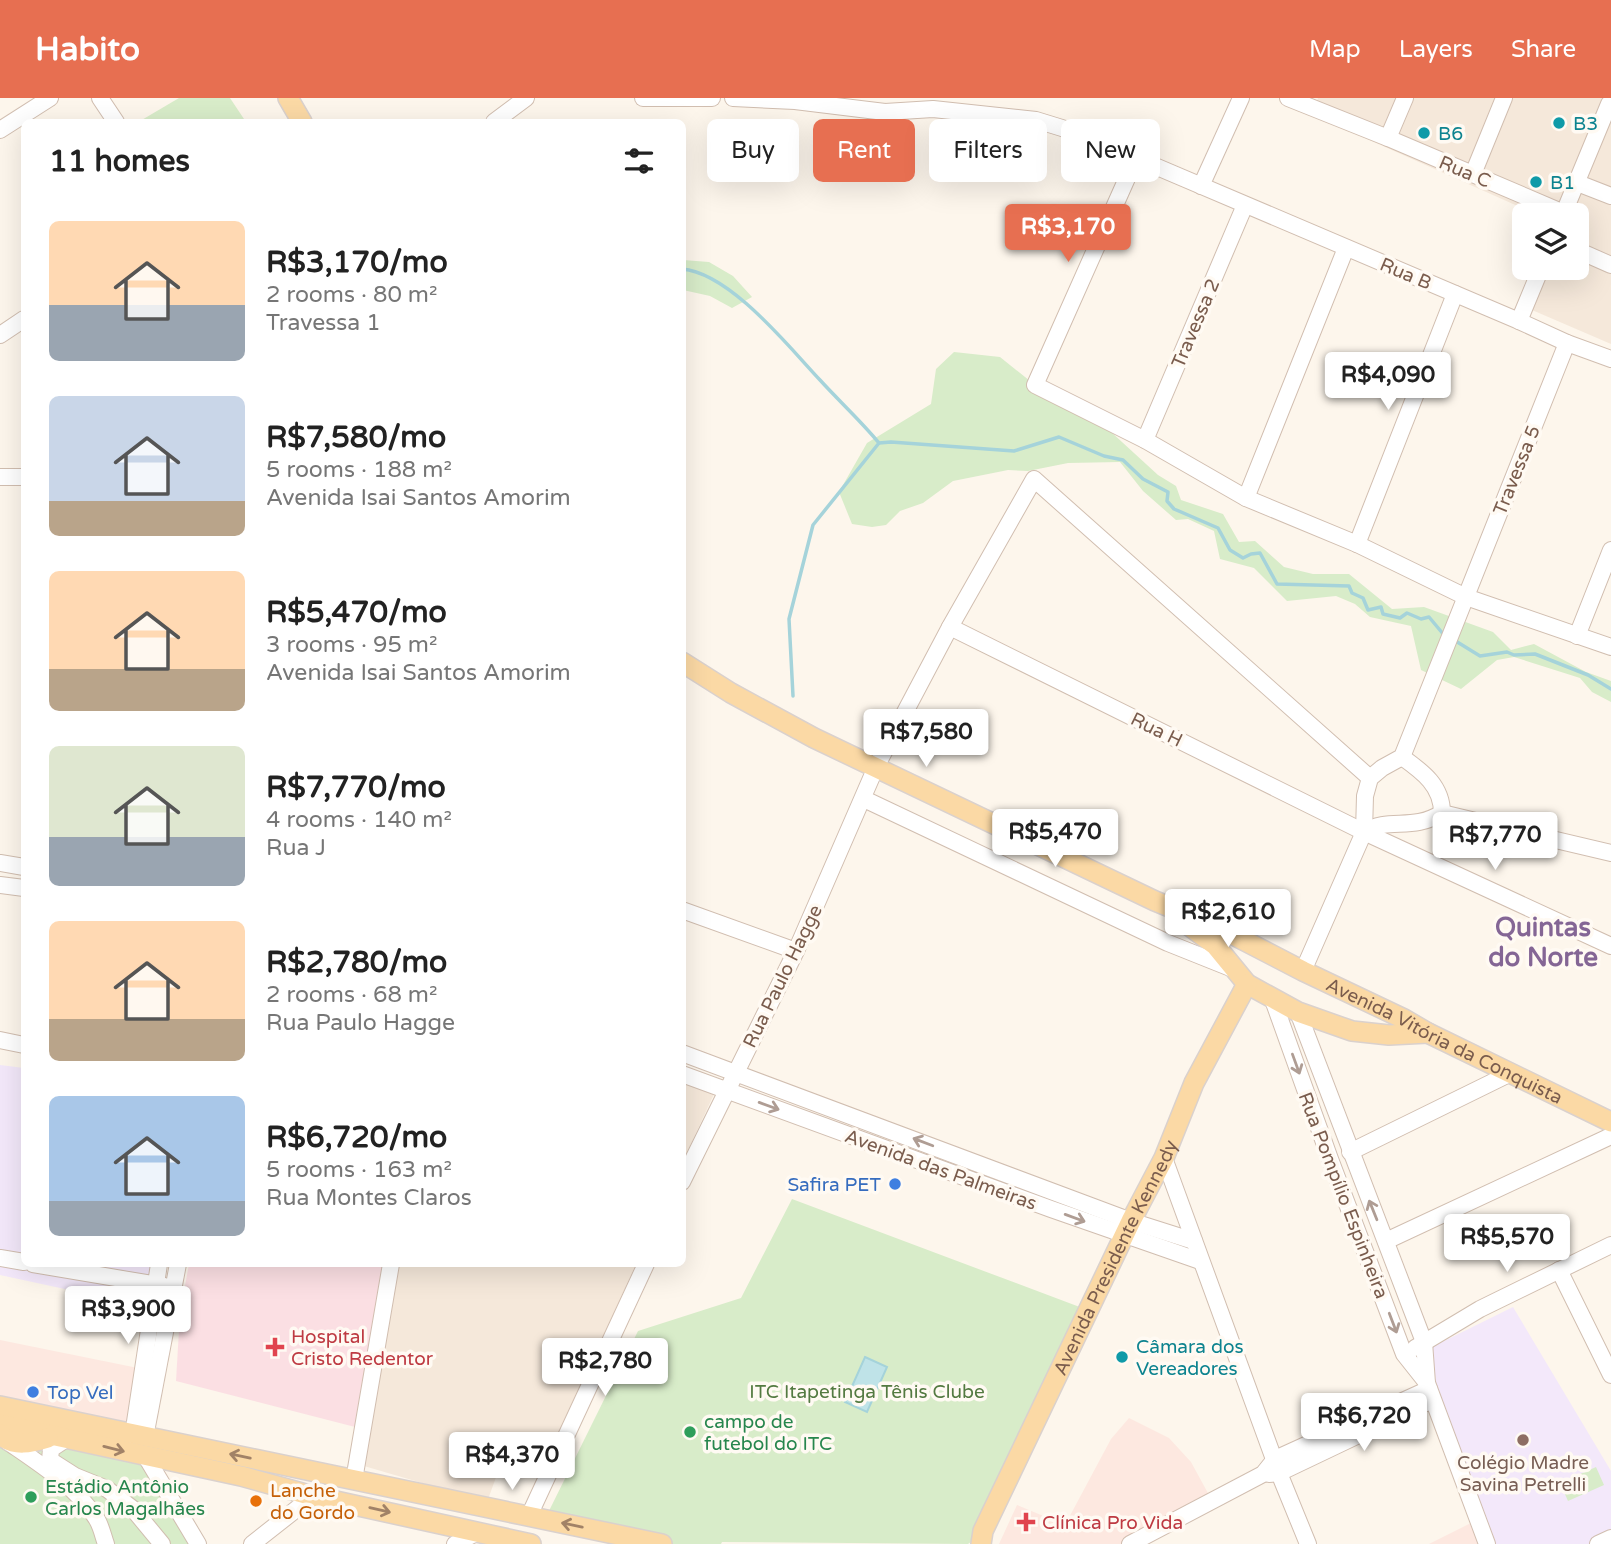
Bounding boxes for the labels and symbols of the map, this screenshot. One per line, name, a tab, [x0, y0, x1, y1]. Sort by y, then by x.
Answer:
place label: B3	[1573, 113, 1598, 135]
marker: B3	[1551, 115, 1567, 131]
place label: B6	[1438, 123, 1463, 145]
marker: B6	[1416, 125, 1432, 141]
street label: Rua C	[1435, 151, 1494, 193]
place label: B1	[1550, 172, 1575, 194]
marker: B1	[1528, 174, 1544, 190]
pin: R$3,170	[1003, 204, 1133, 264]
street label: Rua B	[1377, 253, 1435, 295]
street label: Travessa 2	[1167, 276, 1225, 371]
pin: R$4,090	[1323, 352, 1453, 412]
street label: Travessa 5	[1489, 422, 1545, 518]
street label: Rua H	[1127, 708, 1186, 752]
pin: R$7,580	[861, 710, 991, 769]
pin: R$5,470	[990, 810, 1120, 869]
pin: R$7,770	[1430, 812, 1560, 872]
pin: R$2,610	[1163, 890, 1293, 949]
street label: Rua Paulo Hagge	[739, 901, 827, 1051]
district label: Quintas do Norte	[1488, 912, 1598, 973]
street label: Avenida Vitória da Conquista	[1322, 974, 1566, 1109]
one-way arrow	[1291, 1053, 1303, 1075]
street label: Rua Pompílio Espinheira	[1293, 1089, 1393, 1302]
one-way arrow	[758, 1100, 780, 1113]
street label: Avenida das Palmeiras	[842, 1125, 1040, 1215]
one-way arrow	[912, 1134, 934, 1147]
street label: Avenida Presidente Kennedy	[1049, 1137, 1182, 1379]
place label: Safira PET	[787, 1174, 881, 1196]
marker: Safira PET	[887, 1176, 903, 1192]
one-way arrow	[1366, 1199, 1379, 1221]
one-way arrow	[1064, 1213, 1086, 1225]
pin: R$5,570	[1442, 1214, 1572, 1274]
pin: R$3,900	[63, 1286, 193, 1346]
one-way arrow	[1387, 1312, 1400, 1334]
place label: Hospital Cristo Redentor	[291, 1326, 434, 1370]
place label: Câmara dos Vereadores	[1136, 1336, 1244, 1380]
marker: Hospital Cristo Redentor	[265, 1337, 285, 1357]
pin: R$2,780	[540, 1338, 670, 1398]
marker: Câmara dos Vereadores	[1114, 1349, 1130, 1365]
park label: ITC Itapetinga Tênis Clube	[749, 1381, 985, 1403]
place label: Top Vel	[47, 1382, 113, 1404]
marker: Top Vel	[25, 1384, 41, 1400]
pin: R$6,720	[1299, 1394, 1429, 1453]
place label: campo de futebol do ITC	[704, 1411, 832, 1455]
marker: campo de futebol do ITC	[682, 1424, 698, 1440]
pin: R$4,370	[447, 1432, 577, 1492]
marker: Colégio Madre Savina Petrelli	[1515, 1432, 1531, 1448]
one-way arrow	[102, 1443, 125, 1456]
one-way arrow	[229, 1448, 252, 1462]
place label: Colégio Madre Savina Petrelli	[1457, 1452, 1589, 1496]
place label: Estádio Antônio Carlos Magalhães	[45, 1476, 205, 1520]
place label: Lanche do Gordo	[270, 1480, 355, 1524]
marker: Estádio Antônio Carlos Magalhães	[23, 1489, 39, 1505]
marker: Lanche do Gordo	[248, 1493, 264, 1509]
one-way arrow	[368, 1504, 391, 1517]
marker: Clínica Pro Vida	[1016, 1512, 1036, 1532]
place label: Clínica Pro Vida	[1042, 1512, 1183, 1534]
one-way arrow	[561, 1518, 584, 1532]

